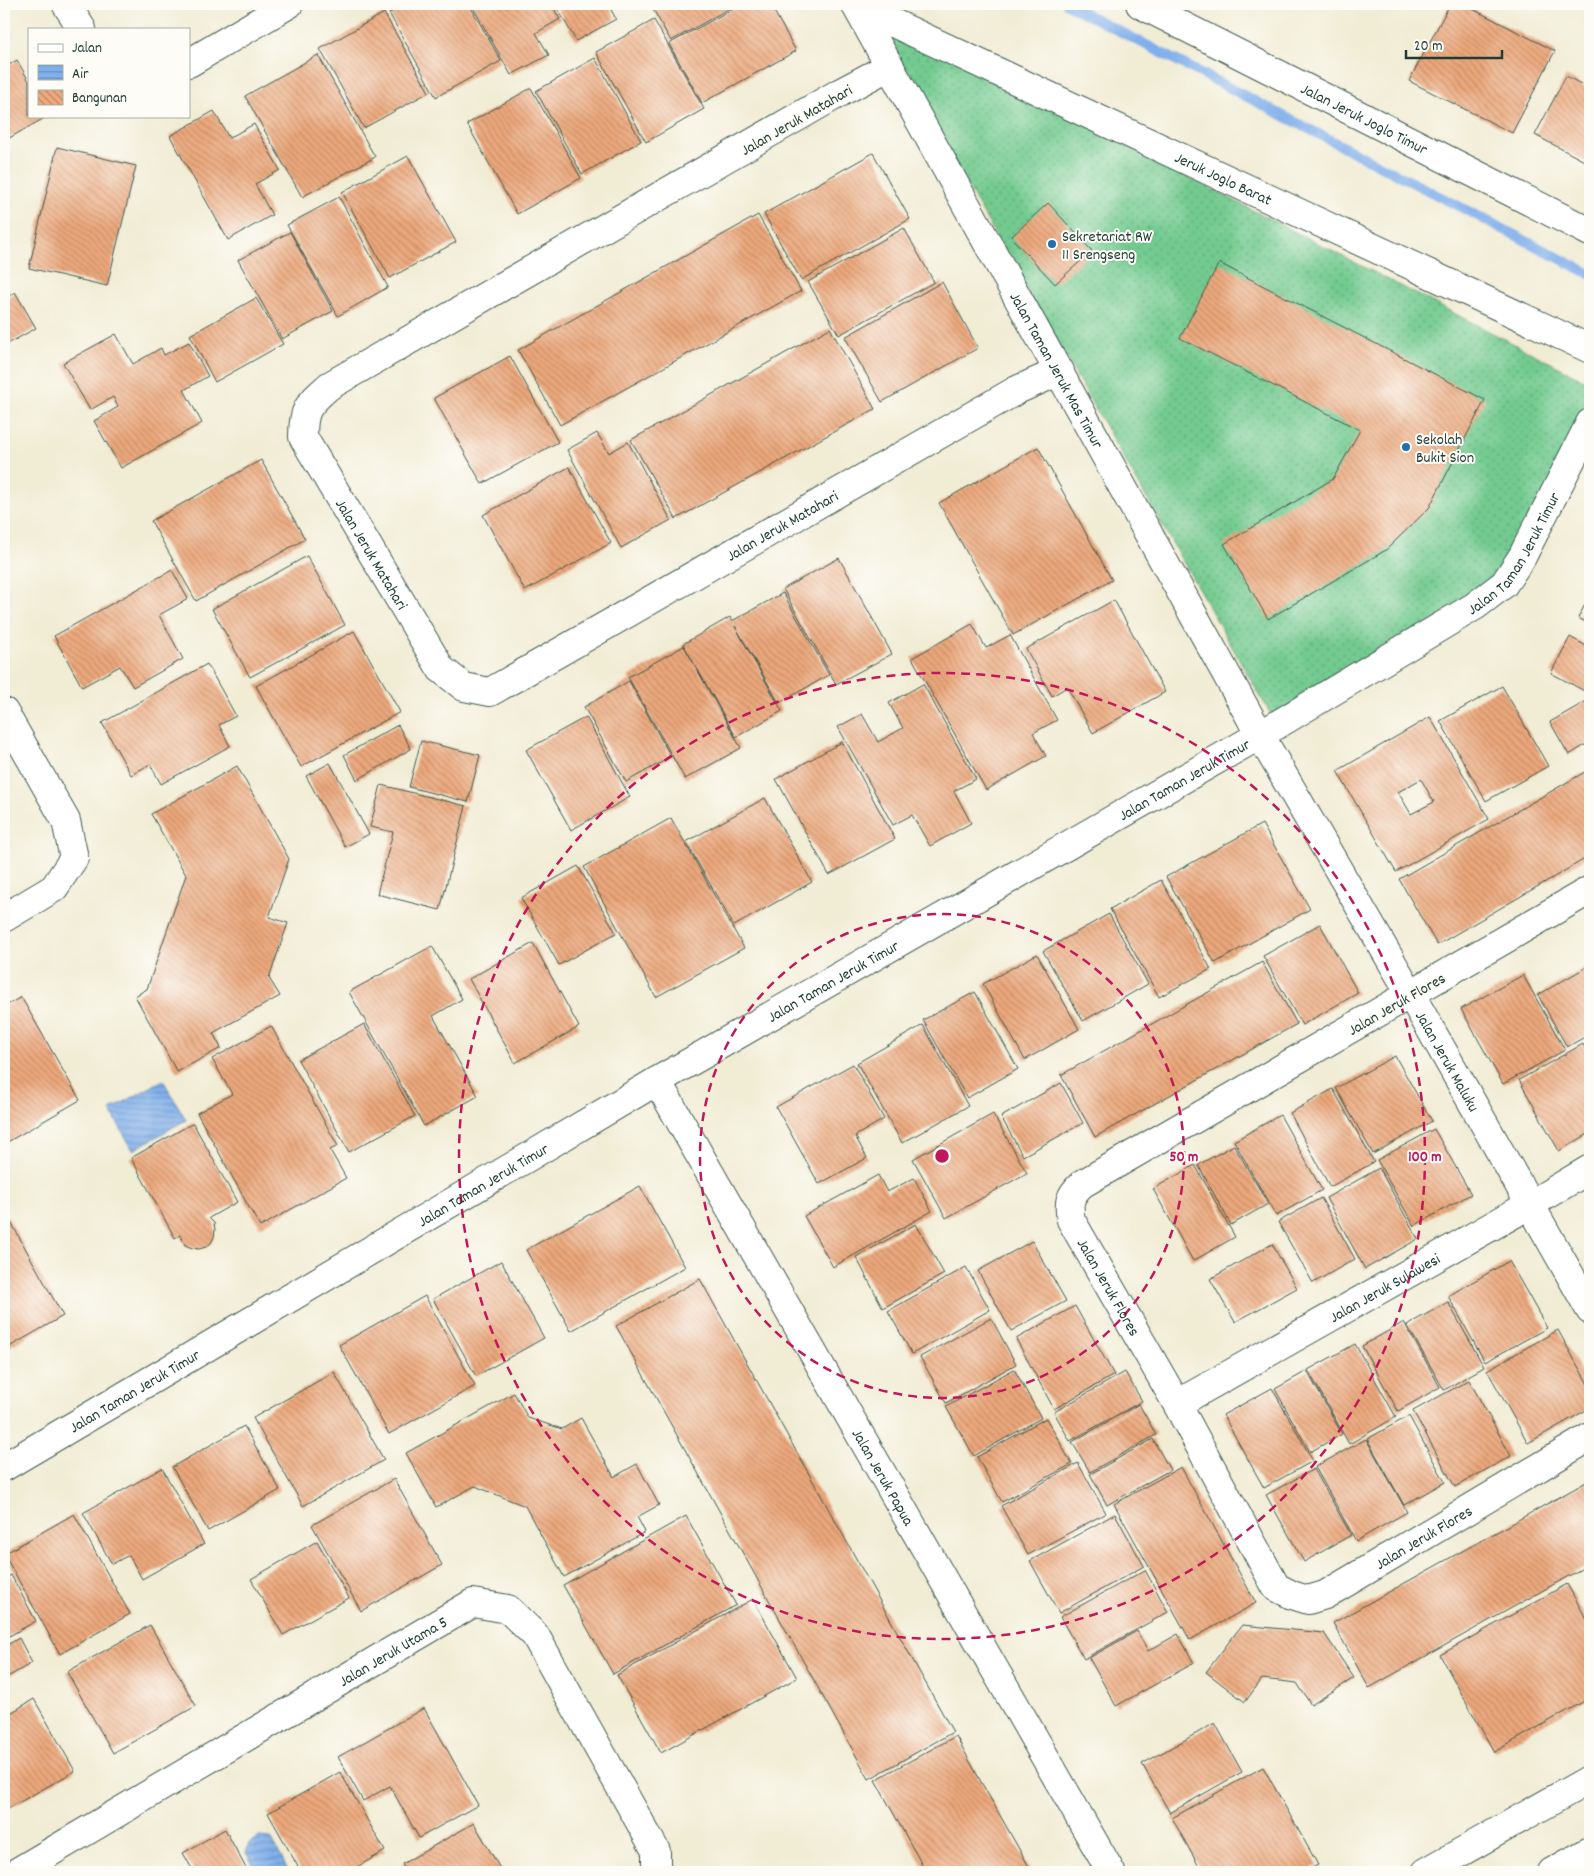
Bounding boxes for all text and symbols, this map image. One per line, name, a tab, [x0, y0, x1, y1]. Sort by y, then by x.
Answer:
legend	[28, 28, 190, 118]
scale bar	[1406, 28, 1503, 60]
text: 20 m	[1414, 36, 1442, 58]
text: Jalan	[72, 38, 102, 60]
text: Air	[72, 64, 89, 86]
street label: Jalan Jeruk Joglo Timur	[1296, 78, 1431, 162]
street label: Jalan Jeruk Matahari	[737, 80, 857, 163]
text: Bangunan	[72, 88, 127, 110]
street label: Jeruk Joglo Barat	[1170, 147, 1275, 213]
place label: Sekretariat RW 11 Srengseng	[1062, 226, 1153, 267]
marker: Sekretariat RW 11 Srengseng	[1046, 238, 1058, 250]
street label: Jalan Taman Jeruk Mas Timur	[1003, 288, 1108, 453]
place label: Sekolah Bukit Sion	[1416, 429, 1474, 470]
marker: Sekolah Bukit Sion	[1400, 441, 1412, 453]
street label: Jalan Jeruk Matahari	[723, 486, 843, 568]
street label: Jalan Taman Jeruk Timur	[1464, 489, 1567, 622]
street label: Jalan Jeruk Matahari	[328, 495, 412, 615]
street label: Jalan Taman Jeruk Timur	[1115, 734, 1255, 828]
street label: Jalan Taman Jeruk Timur	[764, 935, 904, 1029]
street label: Jalan Jeruk Flores	[1344, 968, 1451, 1042]
street label: Jalan Jeruk Maluku	[1408, 1007, 1484, 1117]
street label: Jalan Taman Jeruk Timur	[414, 1139, 554, 1234]
centre of rings	[933, 1147, 951, 1165]
text: 50 m	[1170, 1147, 1198, 1169]
text: 100 m	[1408, 1147, 1442, 1169]
street label: Jalan Jeruk Flores	[1070, 1235, 1145, 1341]
street label: Jalan Jeruk Sulawesi	[1326, 1249, 1445, 1330]
street label: Jalan Taman Jeruk Timur	[66, 1345, 205, 1440]
street label: Jalan Jeruk Papua	[845, 1425, 919, 1531]
street label: Jalan Jeruk Flores	[1371, 1501, 1478, 1577]
street label: Jalan Jeruk Utama 5	[335, 1612, 452, 1694]

